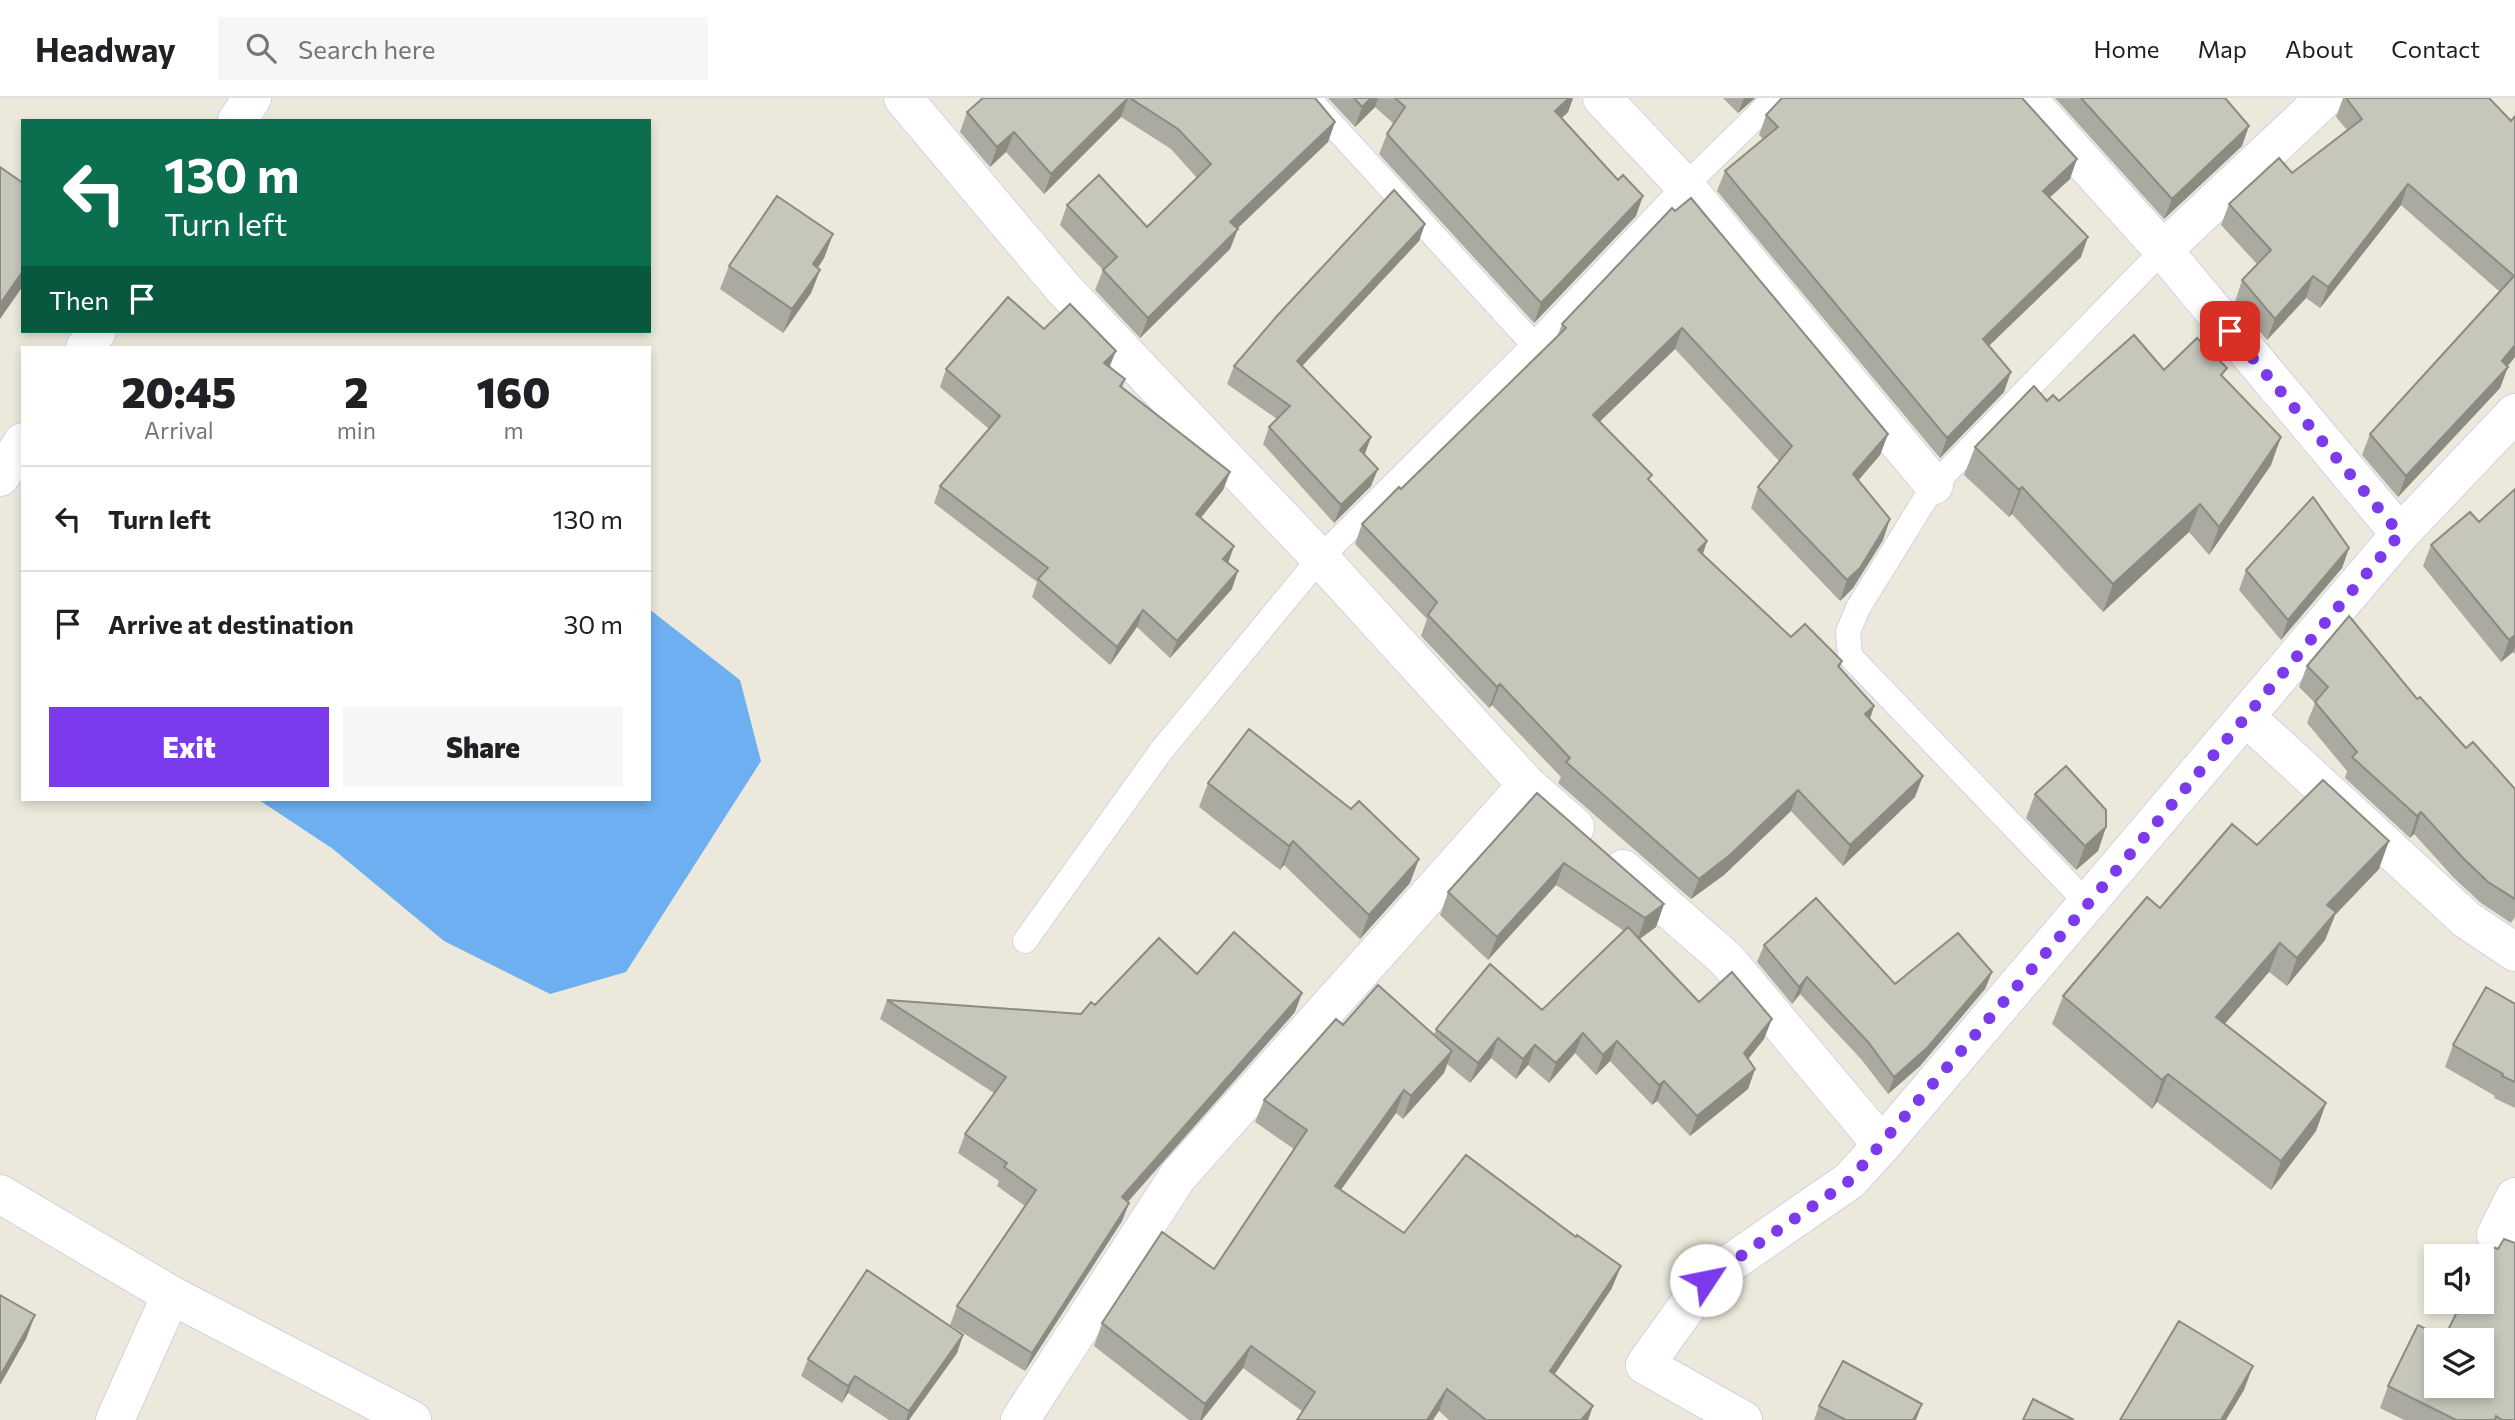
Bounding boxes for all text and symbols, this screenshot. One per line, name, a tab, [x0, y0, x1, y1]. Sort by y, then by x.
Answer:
search box	[218, 17, 708, 80]
text: Headway	[35, 28, 176, 69]
icon: search	[242, 29, 280, 67]
text: Search here	[298, 33, 436, 64]
text: Home	[2094, 34, 2160, 63]
text: Map	[2198, 34, 2247, 63]
text: About	[2285, 34, 2353, 63]
text: Contact	[2391, 34, 2480, 63]
text: 130 m	[164, 143, 299, 203]
icon: left	[49, 147, 140, 238]
text: Turn left	[164, 203, 288, 243]
icon: arrive	[123, 280, 161, 318]
text: Then	[49, 284, 109, 315]
pin	[2200, 301, 2260, 361]
icon: arrive	[2211, 312, 2249, 350]
text: 20:45	[122, 365, 236, 417]
text: 2	[344, 365, 369, 417]
text: 160	[477, 365, 550, 417]
text: Arrival	[144, 416, 214, 444]
text: min	[337, 416, 376, 444]
text: m	[503, 416, 524, 444]
icon: left	[49, 500, 87, 538]
text: Turn left	[108, 503, 211, 534]
text: 130 m	[552, 503, 623, 534]
icon: arrive	[49, 605, 87, 643]
text: Arrive at destination	[108, 608, 354, 639]
text: 30 m	[564, 608, 623, 639]
button: Exit	[49, 707, 329, 787]
button: Share	[343, 707, 623, 787]
position arrow	[1669, 1243, 1743, 1317]
map controls	[2424, 1244, 2494, 1398]
button: sound	[2424, 1244, 2494, 1314]
button: layers	[2424, 1328, 2494, 1398]

